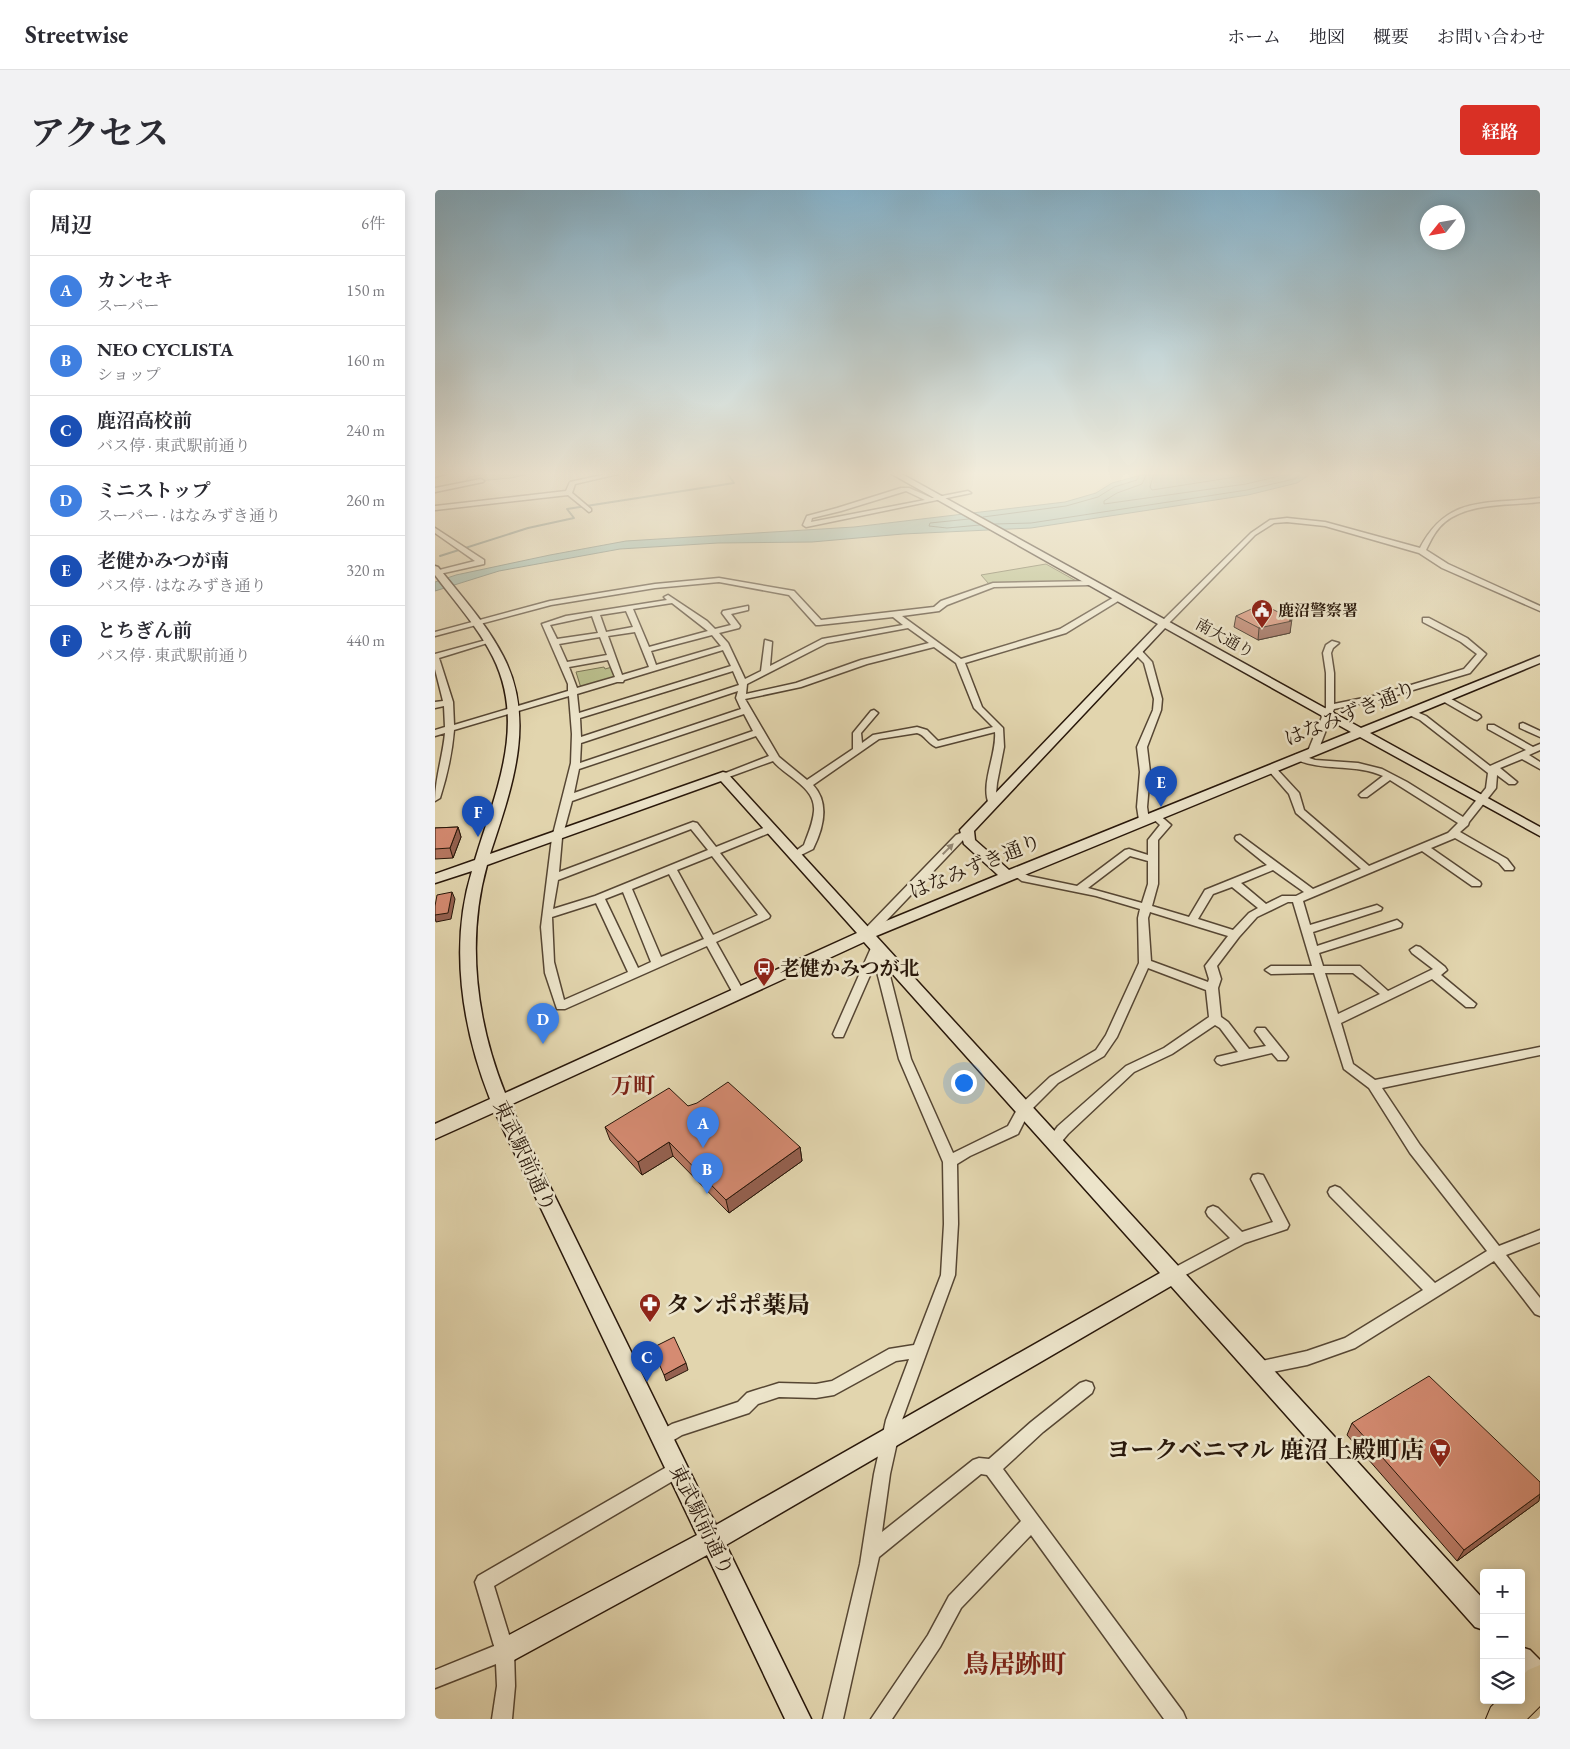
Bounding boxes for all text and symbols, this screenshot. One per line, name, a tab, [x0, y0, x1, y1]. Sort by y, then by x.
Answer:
text: Streetwise	[25, 19, 128, 50]
text: ホーム	[1227, 25, 1281, 48]
text: 地図	[1309, 25, 1345, 48]
text: 概要	[1373, 25, 1409, 48]
text: お問い合わせ	[1437, 25, 1545, 48]
button: 経路	[1460, 105, 1540, 155]
text: アクセス	[30, 110, 169, 155]
north arrow	[1420, 205, 1465, 250]
text: 周辺	[50, 211, 92, 238]
text: 6件	[361, 213, 385, 234]
text: カンセキ	[97, 268, 173, 293]
text: A	[60, 280, 72, 301]
text: 150 m	[346, 280, 385, 301]
text: スーパー	[97, 295, 159, 316]
text: NEO CYCLISTA	[97, 337, 233, 362]
text: B	[61, 350, 71, 371]
text: 160 m	[346, 350, 385, 371]
text: ショップ	[97, 364, 161, 385]
text: 鹿沼高校前	[97, 408, 192, 433]
text: C	[60, 420, 72, 441]
text: 240 m	[346, 420, 385, 441]
text: バス停 · 東武駅前通り	[97, 435, 251, 456]
text: ミニストップ	[97, 478, 210, 503]
text: D	[60, 490, 72, 511]
text: 260 m	[346, 490, 385, 511]
text: スーパー · はなみずき通り	[97, 505, 281, 526]
text: 老健かみつが南	[97, 548, 230, 573]
text: E	[61, 560, 71, 581]
text: 320 m	[346, 560, 385, 581]
text: バス停 · はなみずき通り	[97, 575, 267, 596]
public building icon: 鹿沼警察署	[1250, 598, 1274, 629]
place label: 鹿沼警察署	[1278, 600, 1358, 621]
street label: 南大通り	[1192, 613, 1258, 663]
text: とちぎん前	[97, 618, 192, 643]
text: F	[62, 630, 70, 651]
text: 440 m	[346, 630, 385, 651]
text: バス停 · 東武駅前通り	[97, 645, 251, 666]
street label: はなみずき通り	[1280, 675, 1420, 751]
pin: E	[1145, 766, 1177, 807]
pin: F	[462, 796, 494, 837]
street label: はなみずき通り	[905, 828, 1045, 904]
one-way arrow	[942, 843, 954, 855]
place label: 老健かみつが北	[780, 955, 920, 981]
bus stop icon: 老健かみつが北	[752, 956, 776, 987]
pin: D	[527, 1003, 559, 1044]
your location	[951, 1070, 977, 1096]
district label: 万町	[611, 1071, 655, 1100]
street label: 東武駅前通り	[488, 1096, 562, 1216]
pin: A	[687, 1107, 719, 1148]
pin: B	[691, 1153, 723, 1194]
place label: タンポポ薬局	[666, 1289, 810, 1320]
pharmacy icon: タンポポ薬局	[638, 1292, 662, 1323]
pin: C	[631, 1341, 663, 1382]
place label: ヨークベニマル 鹿沼上殿町店	[1106, 1434, 1424, 1465]
supermarket icon: ヨークベニマル 鹿沼上殿町店	[1428, 1437, 1452, 1468]
street label: 東武駅前通り	[664, 1460, 740, 1580]
map controls	[1480, 1569, 1525, 1704]
button: +	[1480, 1569, 1525, 1614]
button: −	[1480, 1614, 1525, 1659]
district label: 鳥居跡町	[963, 1647, 1067, 1681]
button: layers	[1480, 1659, 1525, 1704]

